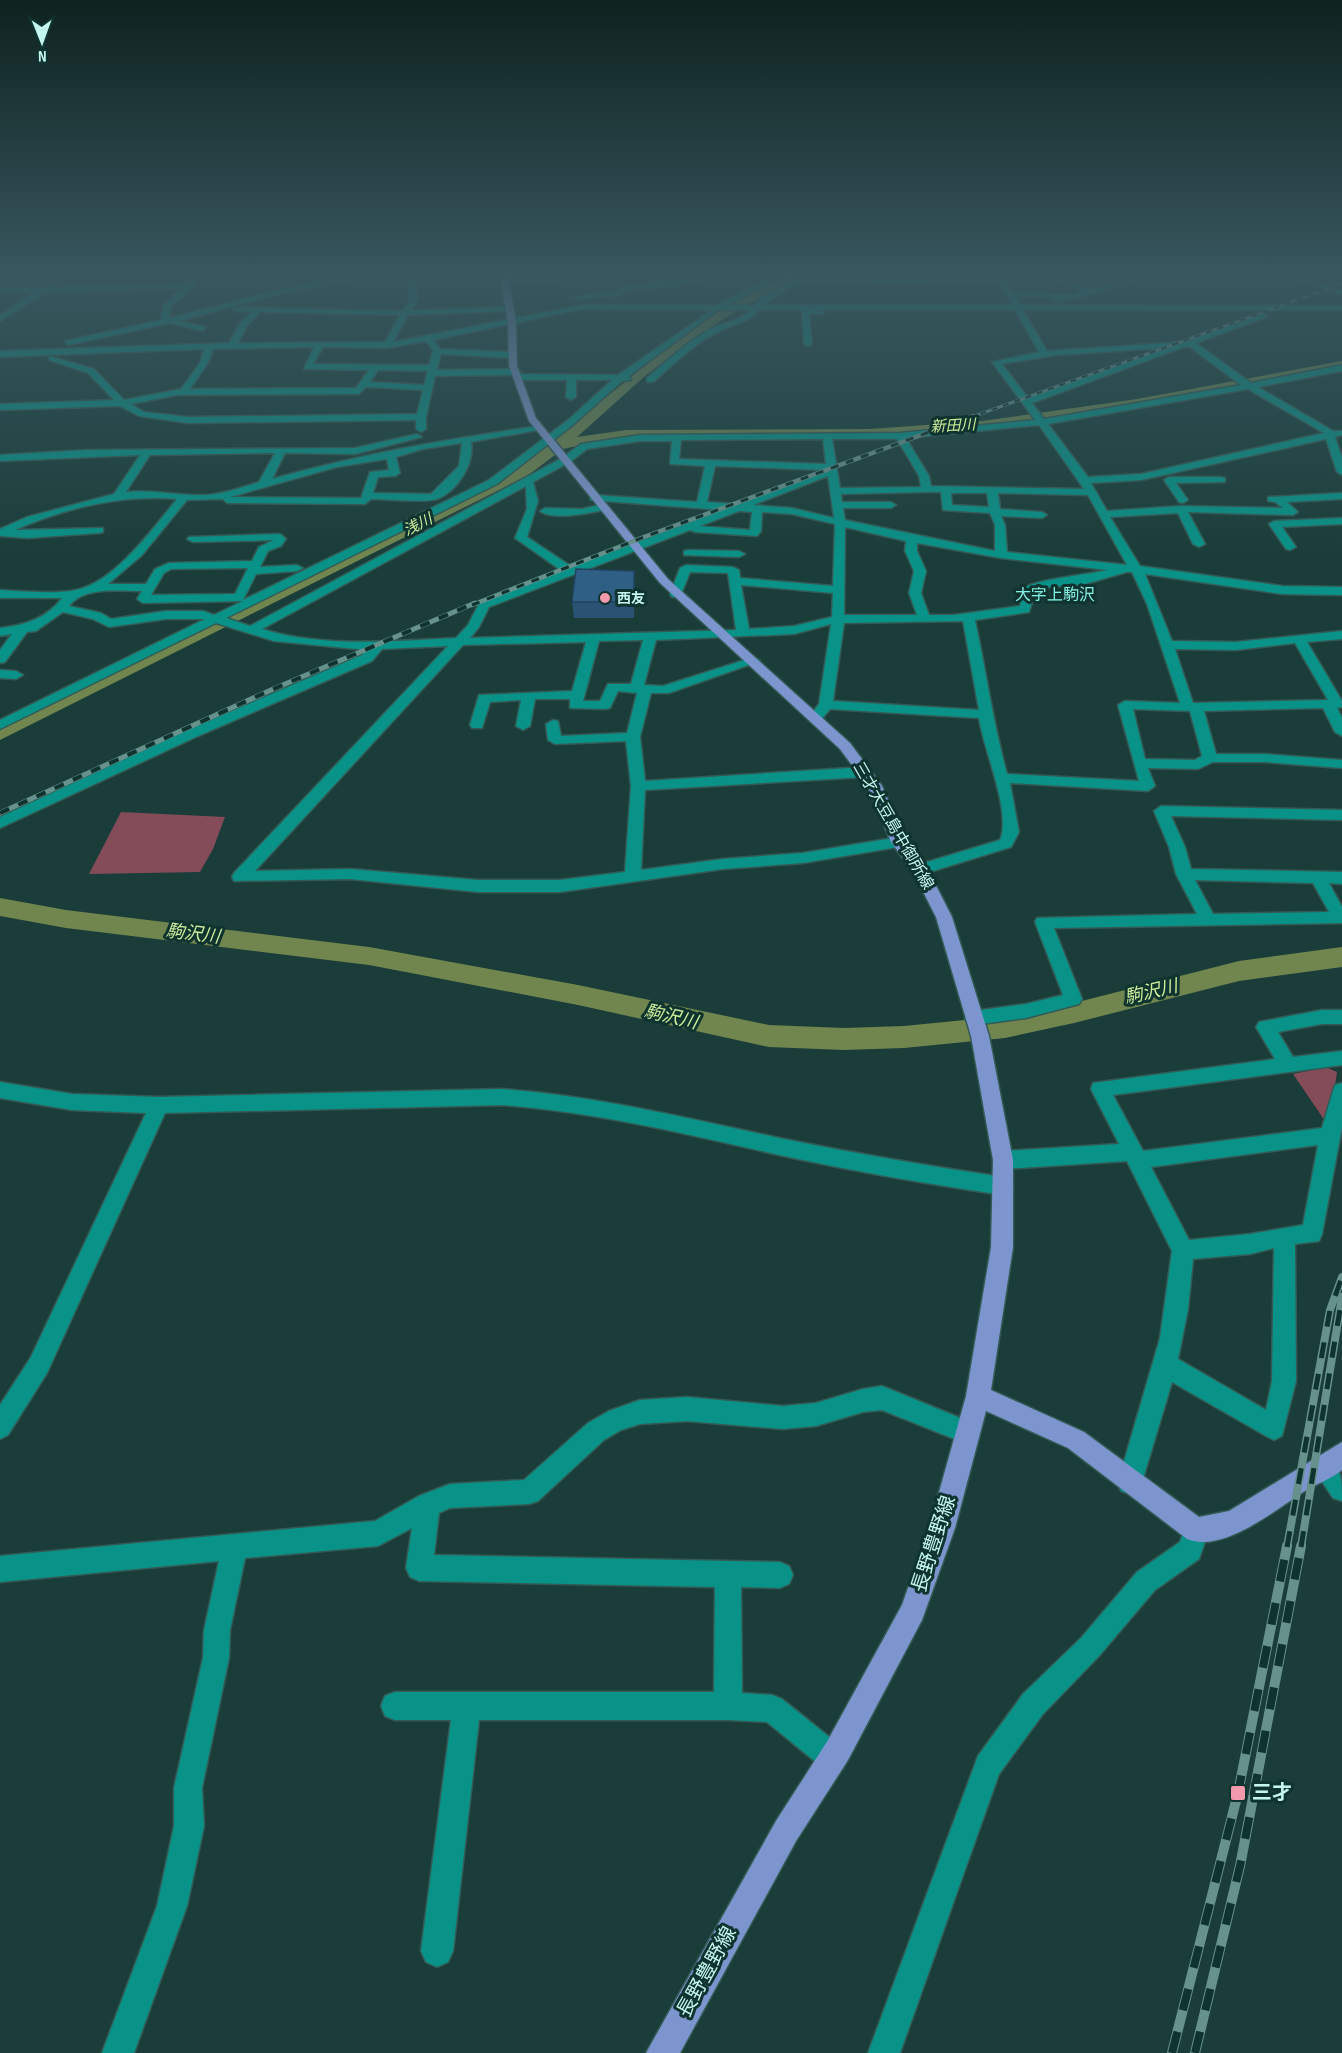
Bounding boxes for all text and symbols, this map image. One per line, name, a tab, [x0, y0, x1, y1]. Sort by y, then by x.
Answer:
north arrow	[12, 12, 72, 72]
text: N	[38, 46, 47, 65]
water label: 新田川	[930, 415, 978, 437]
water label: 浅川	[400, 509, 437, 540]
district label: 大字上駒沢	[1015, 586, 1095, 605]
place label: 西友	[617, 590, 645, 607]
marker: 西友	[598, 591, 612, 605]
street label: 三才大豆島中御所線	[849, 759, 937, 893]
water label: 駒沢川	[165, 920, 223, 948]
water label: 駒沢川	[1122, 975, 1182, 1008]
water label: 駒沢川	[642, 1001, 702, 1034]
street label: 長野豊野線	[907, 1493, 961, 1595]
place label: 三才	[1252, 1781, 1292, 1805]
marker: 三才	[1229, 1784, 1247, 1802]
street label: 長野豊野線	[672, 1922, 742, 2022]

